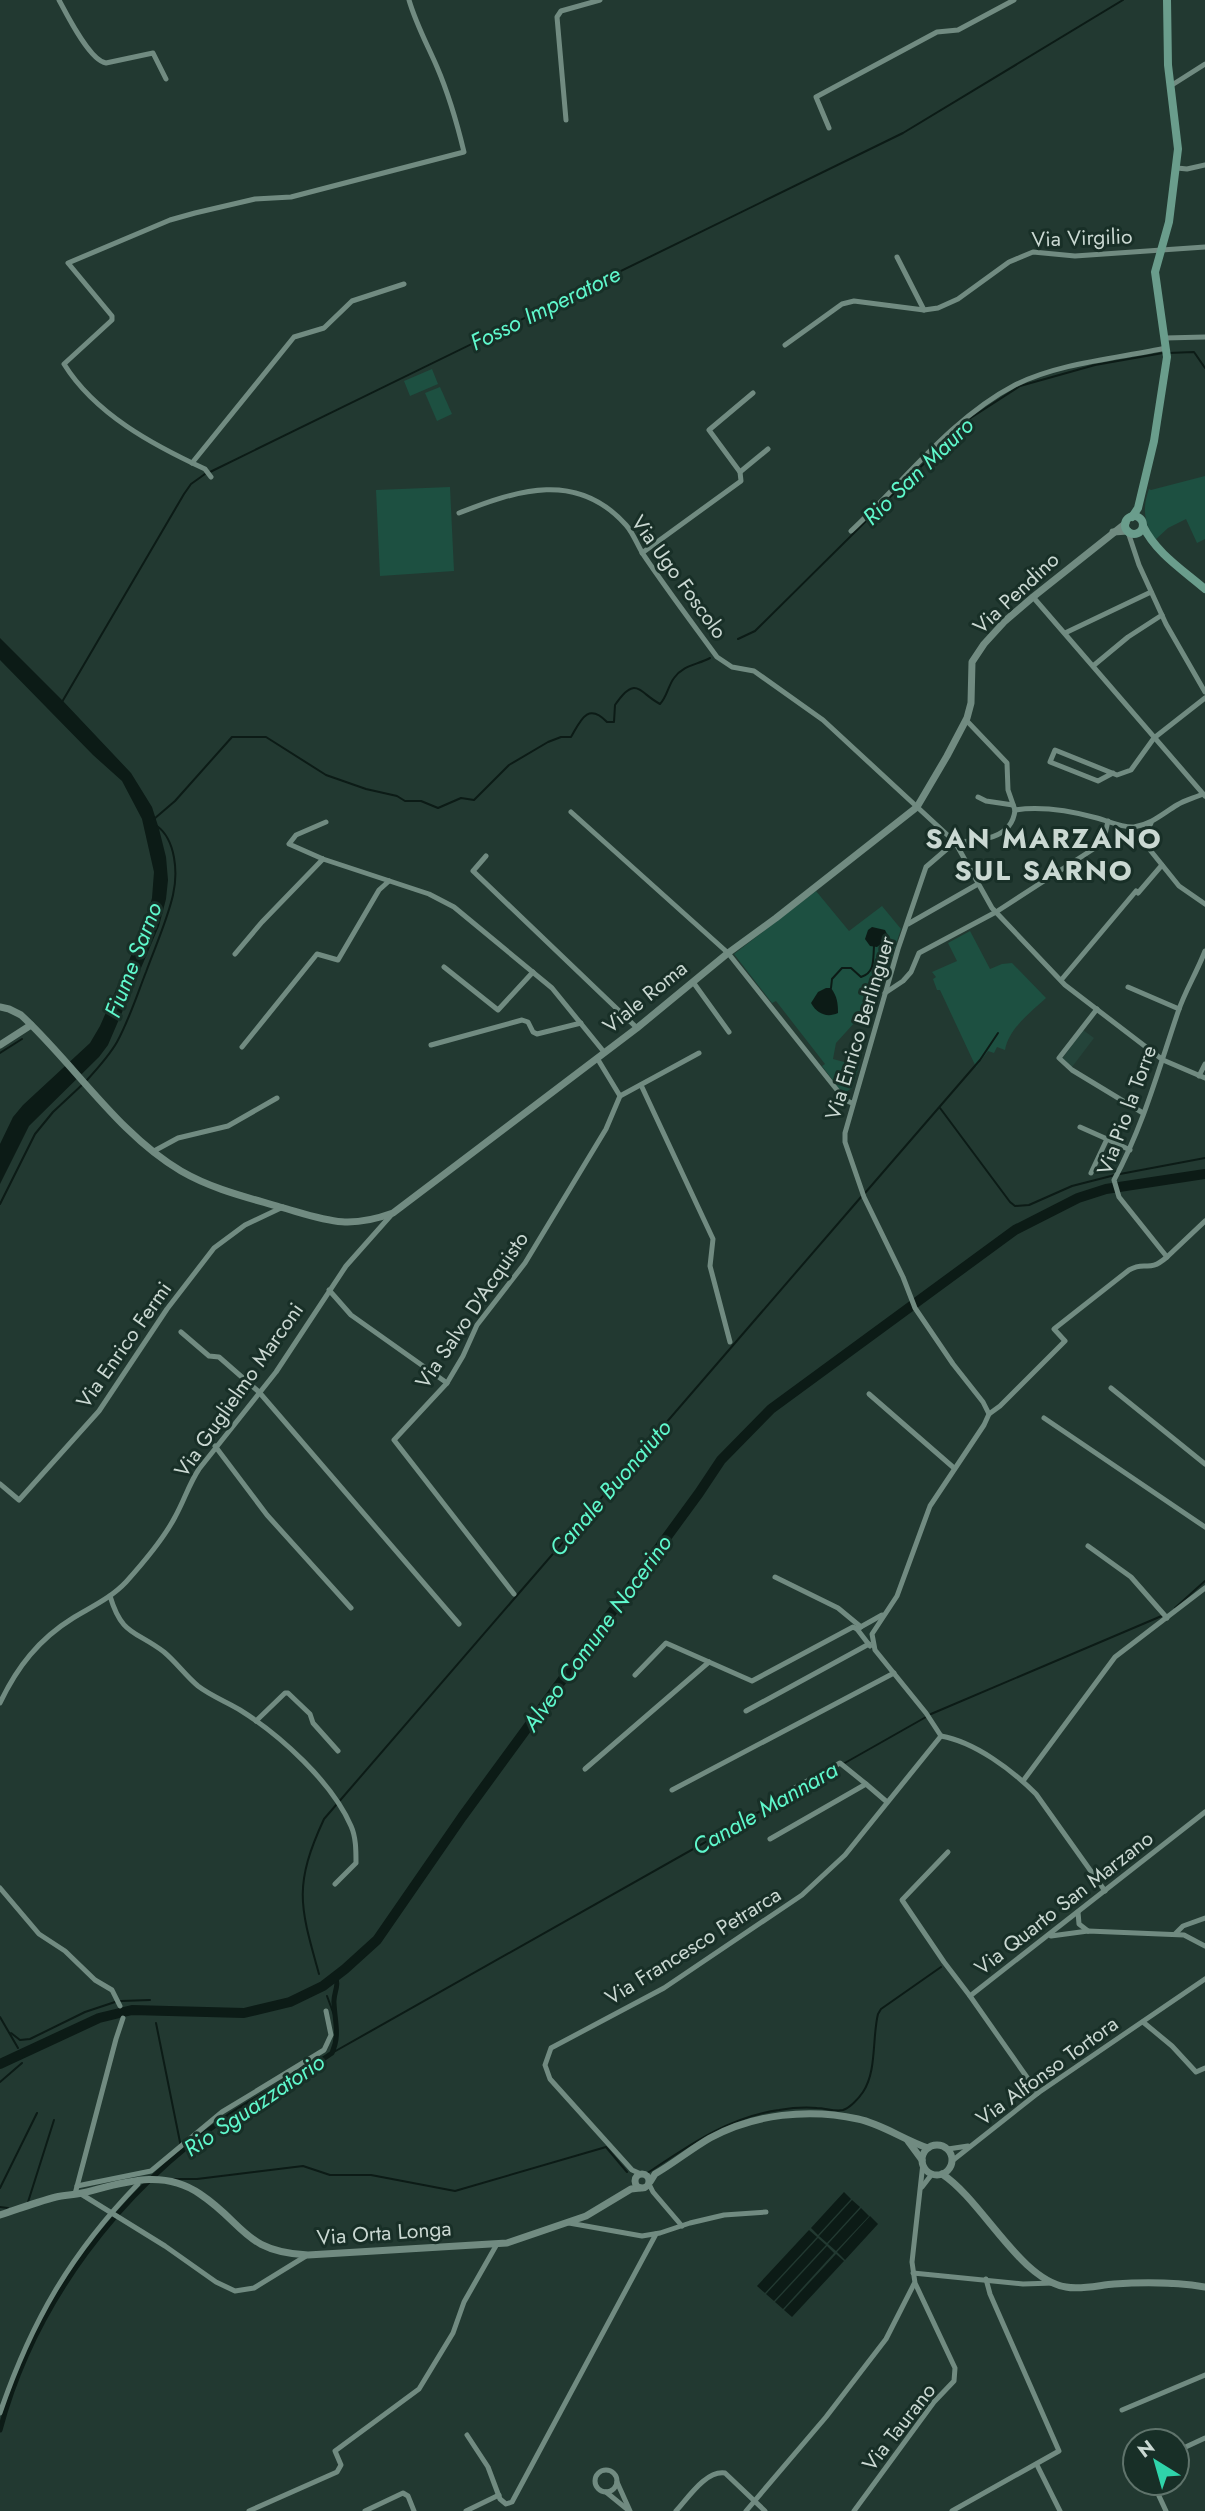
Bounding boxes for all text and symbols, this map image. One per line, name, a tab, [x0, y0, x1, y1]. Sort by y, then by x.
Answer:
street label: Via Virgilio	[1031, 221, 1133, 255]
water label: Fosso Imperatore	[464, 257, 626, 359]
water label: Rio San Mauro	[855, 409, 982, 533]
street label: Via Ugo Foscolo	[624, 509, 734, 645]
street label: Via Pendino	[966, 545, 1066, 641]
district label: SAN MARZANO SUL SARNO	[925, 818, 1163, 891]
water label: Fiume Sarno	[95, 897, 171, 1023]
street label: Via Enrico Berlinguer	[818, 932, 902, 1124]
street label: Viale Roma	[596, 954, 694, 1040]
street label: Via Pio la Torre	[1090, 1041, 1164, 1179]
street label: Via Salvo D'Acquisto	[408, 1226, 536, 1394]
street label: Via Enrico Fermi	[69, 1276, 179, 1414]
street label: Via Guglielmo Marconi	[167, 1297, 311, 1483]
water label: Canale Buonaiuto	[541, 1411, 680, 1564]
water label: Alveo Comune Nocerino	[513, 1527, 680, 1739]
water label: Canale Mannara	[686, 1752, 844, 1864]
street label: Via Quarto San Marzano	[968, 1824, 1160, 1982]
street label: Via Francesco Petrarca	[599, 1880, 787, 2012]
street label: Via Alfonso Tortora	[970, 2009, 1124, 2133]
water label: Rio Sguazzatorio	[177, 2045, 332, 2165]
street label: Via Orta Longa	[316, 2213, 452, 2253]
street label: Via Taurano	[855, 2377, 943, 2477]
north arrow	[1121, 2427, 1191, 2497]
text: N	[1132, 2433, 1160, 2464]

